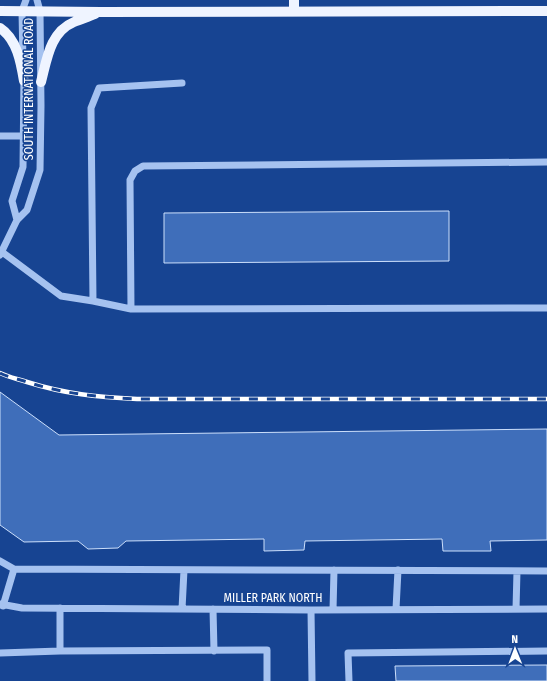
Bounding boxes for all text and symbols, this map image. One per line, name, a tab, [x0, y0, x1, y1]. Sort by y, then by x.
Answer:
street label: SOUTH INTERNATIONAL ROAD	[22, 18, 36, 160]
street label: MILLER PARK NORTH	[224, 591, 322, 605]
north arrow	[495, 629, 535, 669]
text: N	[511, 633, 518, 646]

